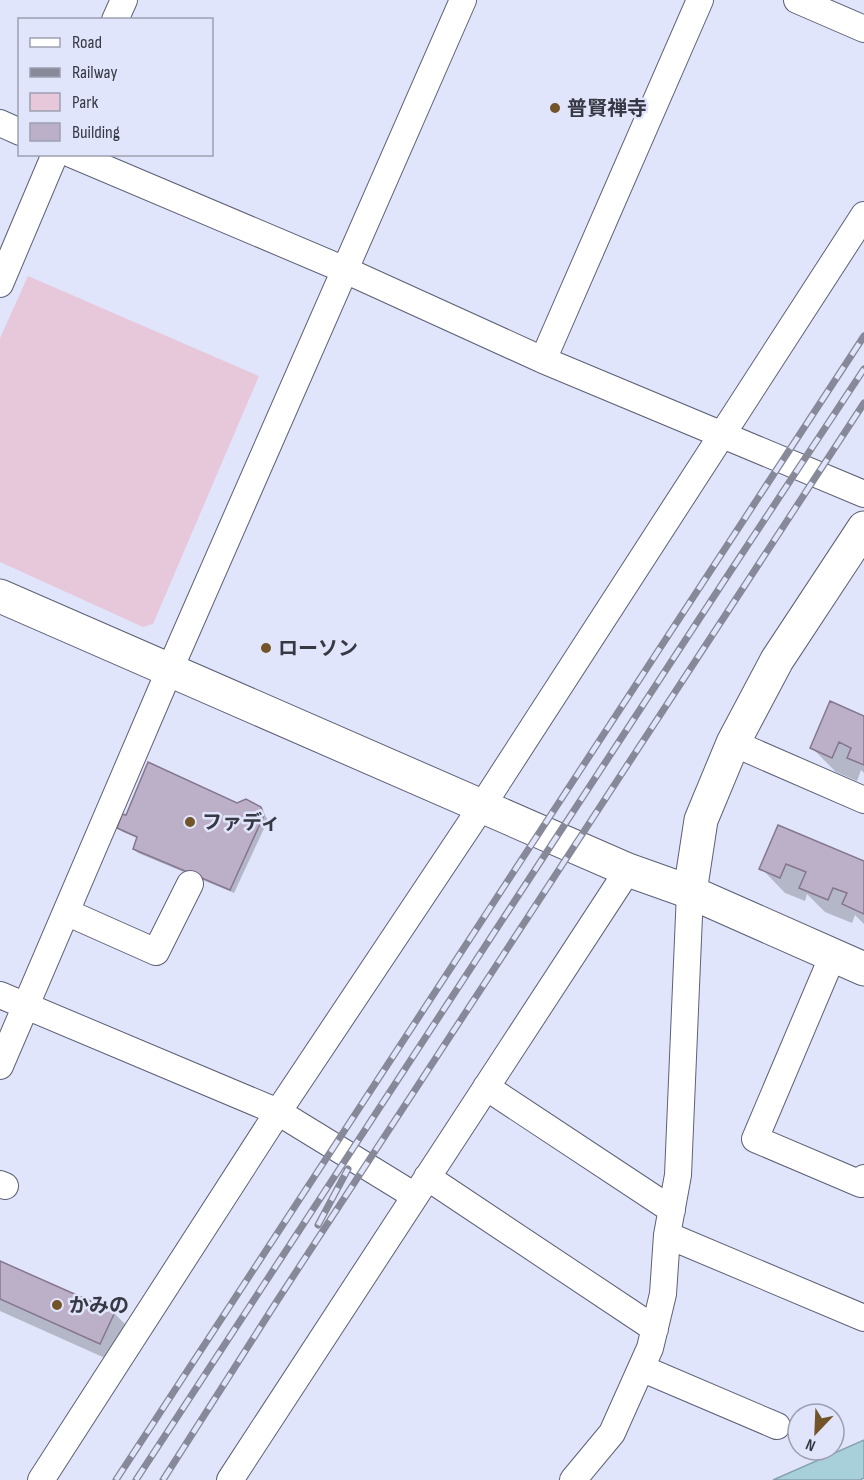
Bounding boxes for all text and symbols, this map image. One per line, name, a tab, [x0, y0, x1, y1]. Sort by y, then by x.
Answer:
legend	[18, 18, 213, 156]
text: Road	[72, 32, 102, 53]
text: Railway	[72, 62, 117, 83]
text: Park	[72, 92, 98, 113]
place label: 普賢禅寺	[567, 97, 647, 121]
marker: 普賢禅寺	[548, 101, 562, 115]
text: Building	[72, 122, 120, 143]
place label: ローソン	[278, 637, 358, 661]
marker: ローソン	[259, 641, 273, 655]
place label: ファディ	[202, 811, 281, 835]
marker: ファディ	[183, 815, 197, 829]
place label: かみの	[69, 1294, 129, 1318]
marker: かみの	[50, 1298, 64, 1312]
north arrow	[786, 1402, 846, 1462]
text: N	[803, 1434, 818, 1455]

